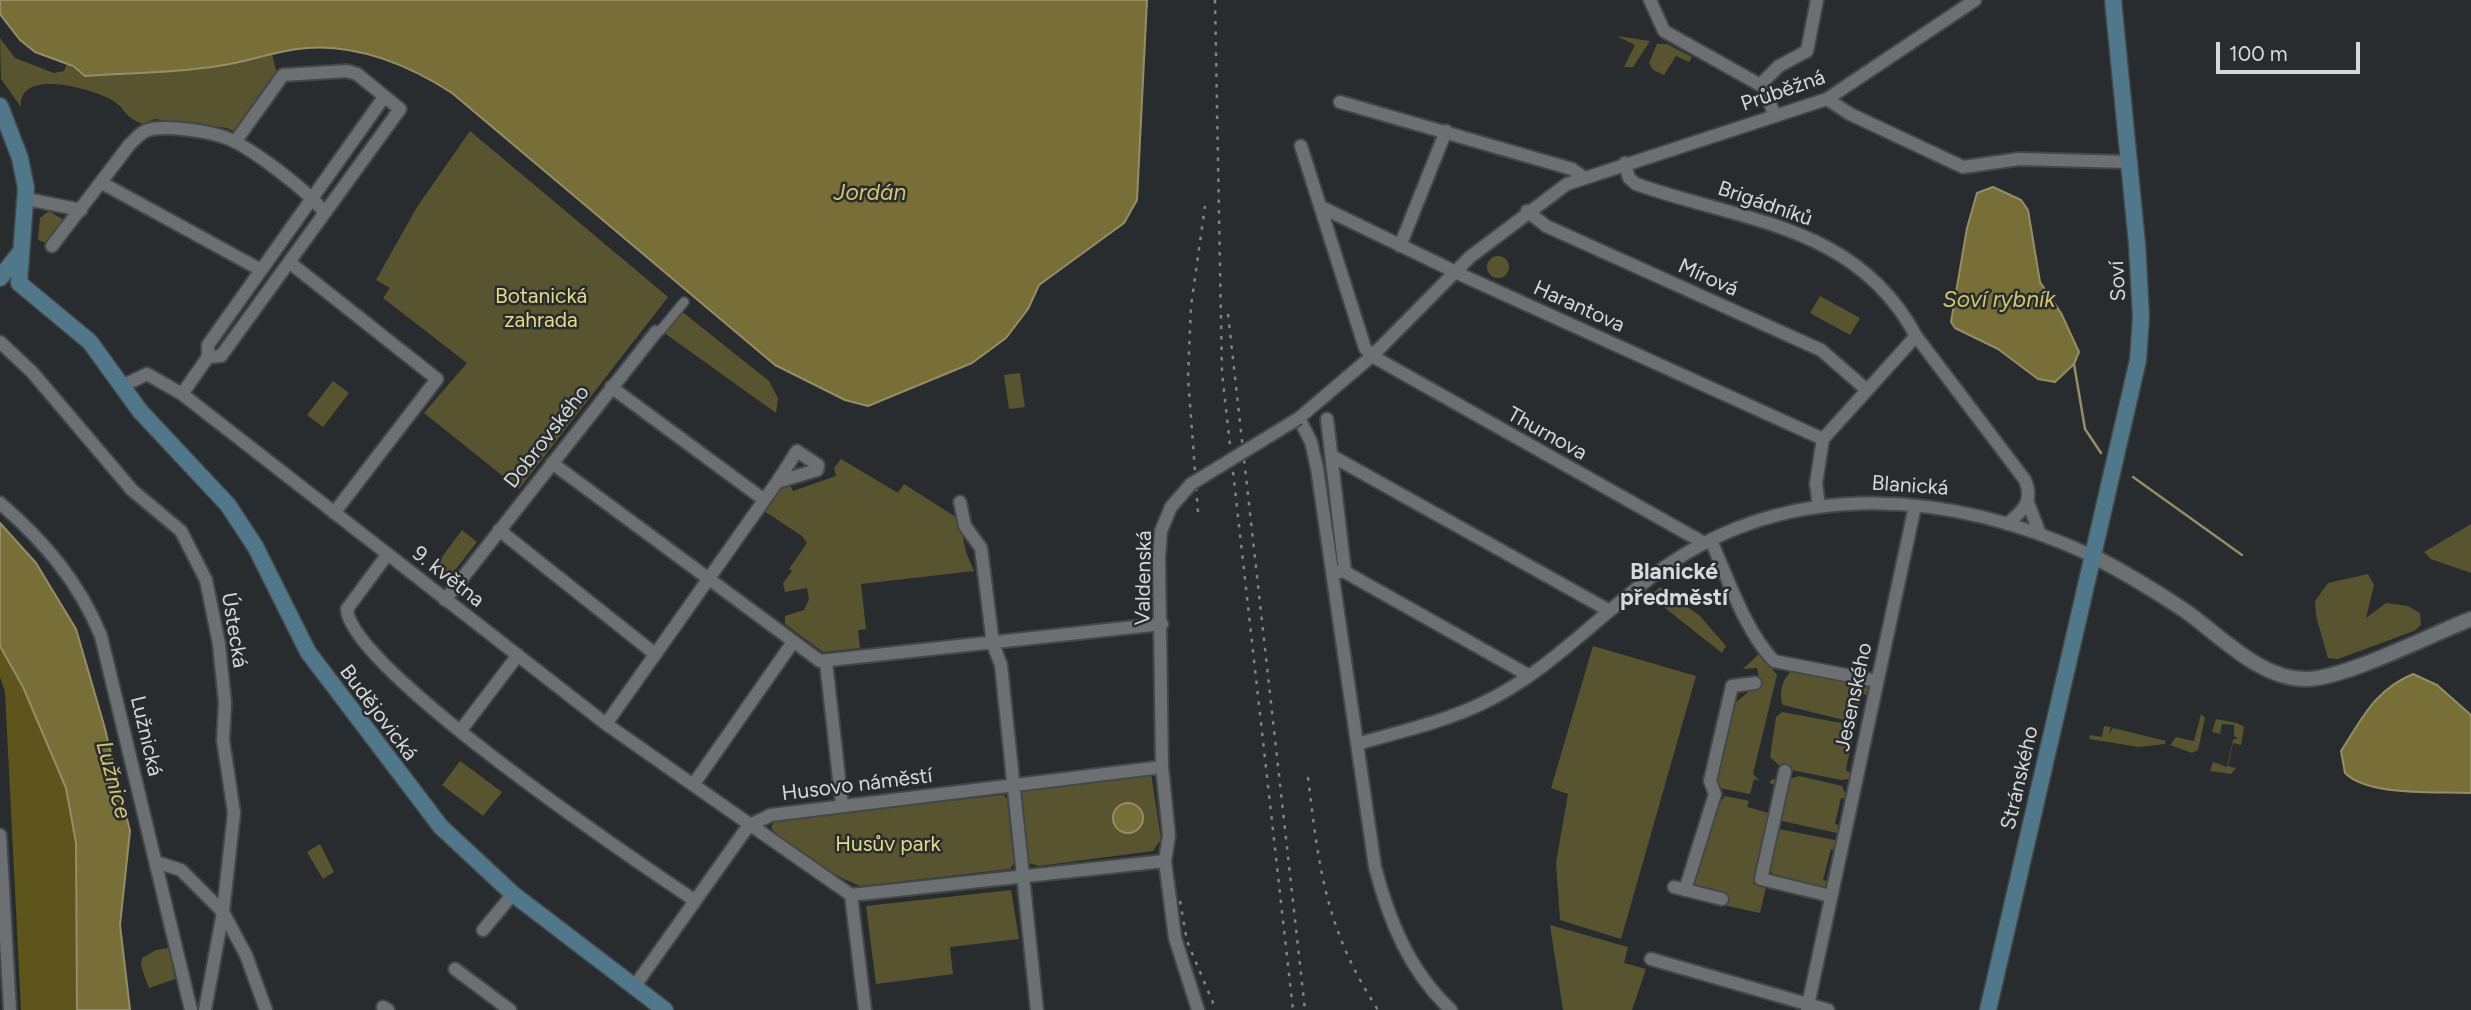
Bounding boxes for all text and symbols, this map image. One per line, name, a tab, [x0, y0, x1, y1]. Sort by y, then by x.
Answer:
scale bar	[2219, 28, 2362, 72]
text: 100 m	[2229, 41, 2288, 66]
street label: Průběžná	[1738, 65, 1828, 117]
street label: Brigádníků	[1714, 176, 1816, 232]
water label: Jordán	[834, 179, 906, 207]
street label: Mírová	[1674, 254, 1742, 302]
street label: Soví	[2104, 260, 2132, 302]
street label: Harantova	[1529, 276, 1629, 338]
park label: Botanická zahrada	[495, 284, 587, 334]
water label: Soví rybník	[1943, 286, 2055, 314]
street label: Dobrovského	[499, 380, 595, 494]
street label: Thurnova	[1503, 402, 1591, 466]
street label: Blanická	[1871, 471, 1949, 501]
street label: Valdenská	[1131, 530, 1157, 626]
street label: 9. května	[407, 541, 489, 613]
district label: Blanické předměstí	[1620, 558, 1728, 612]
street label: Ústecká	[216, 591, 252, 669]
street label: Jesenského	[1830, 640, 1878, 754]
street label: Budějovická	[334, 660, 422, 766]
street label: Lužnická	[125, 693, 167, 779]
street label: Stránského	[1996, 724, 2044, 832]
water label: Lužnice	[89, 738, 137, 822]
street label: Husovo náměstí	[780, 763, 934, 807]
park label: Husův park	[835, 832, 941, 858]

